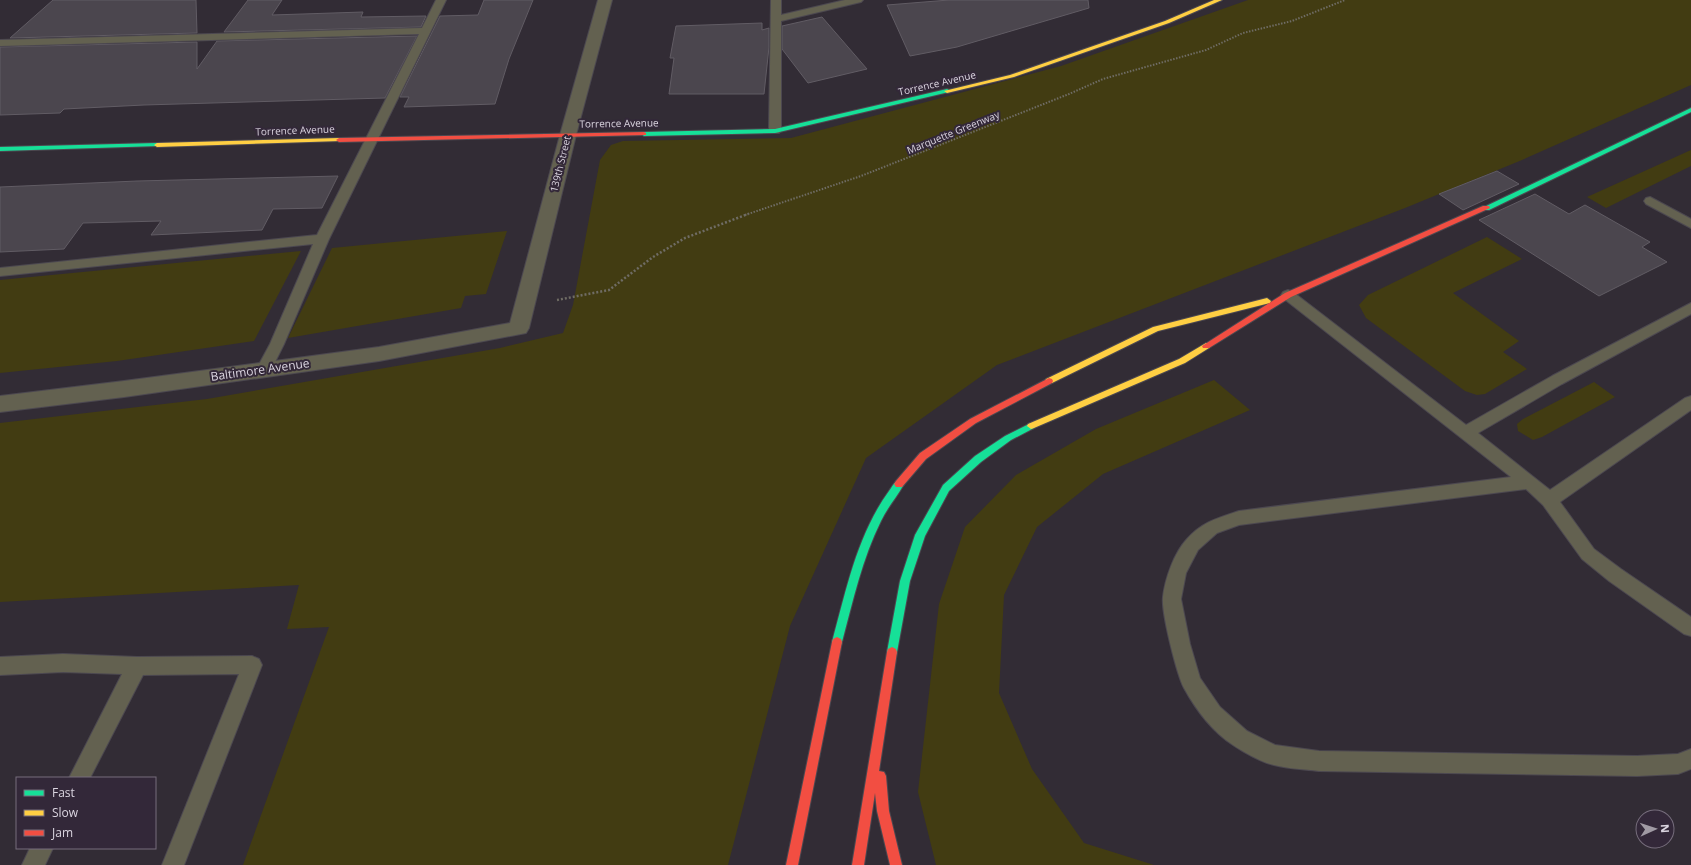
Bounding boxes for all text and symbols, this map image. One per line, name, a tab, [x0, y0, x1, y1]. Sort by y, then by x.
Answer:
street label: Torrence Avenue	[897, 67, 978, 99]
street label: Marquette Greenway	[905, 107, 1002, 157]
street label: Torrence Avenue	[579, 115, 659, 131]
street label: Torrence Avenue	[255, 122, 335, 138]
street label: 139th Street	[546, 134, 574, 194]
street label: Baltimore Avenue	[209, 354, 311, 385]
legend	[16, 777, 156, 849]
text: Fast	[52, 784, 75, 801]
text: Slow	[52, 804, 79, 821]
north arrow	[1635, 809, 1675, 849]
text: Jam	[51, 824, 73, 841]
text: N	[1658, 824, 1673, 833]

